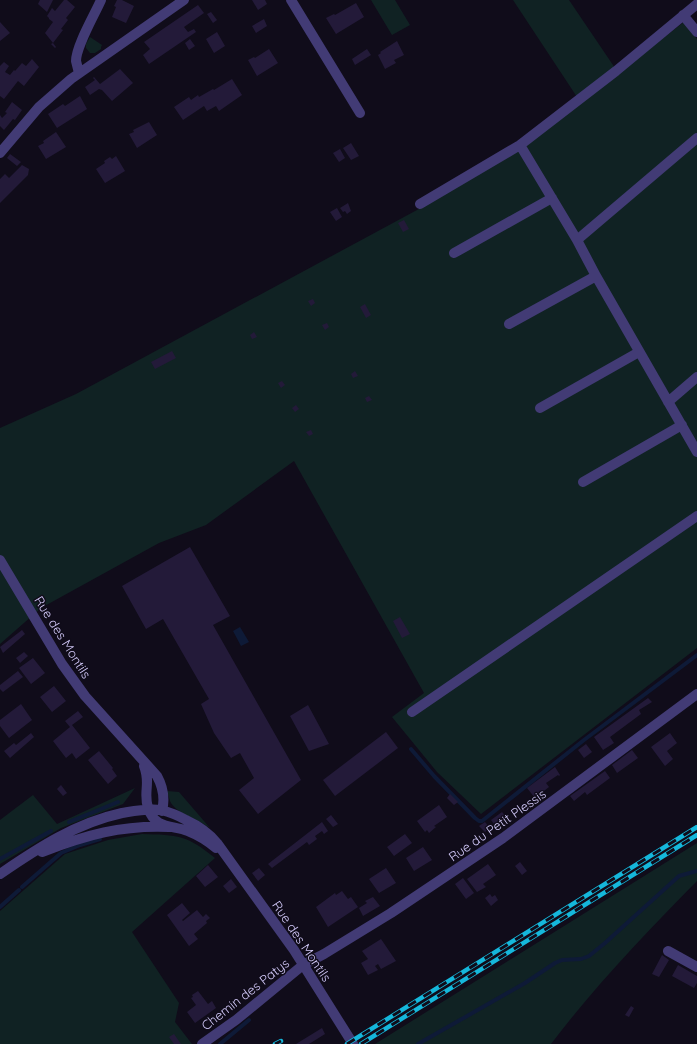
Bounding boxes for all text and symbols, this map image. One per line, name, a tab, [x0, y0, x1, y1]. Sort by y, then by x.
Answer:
street label: Rue des Montils	[31, 593, 95, 681]
street label: Rue du Petit Plessis	[445, 785, 549, 865]
street label: Rue des Montils	[269, 898, 335, 984]
street label: Chemin des Patys	[198, 955, 292, 1033]

